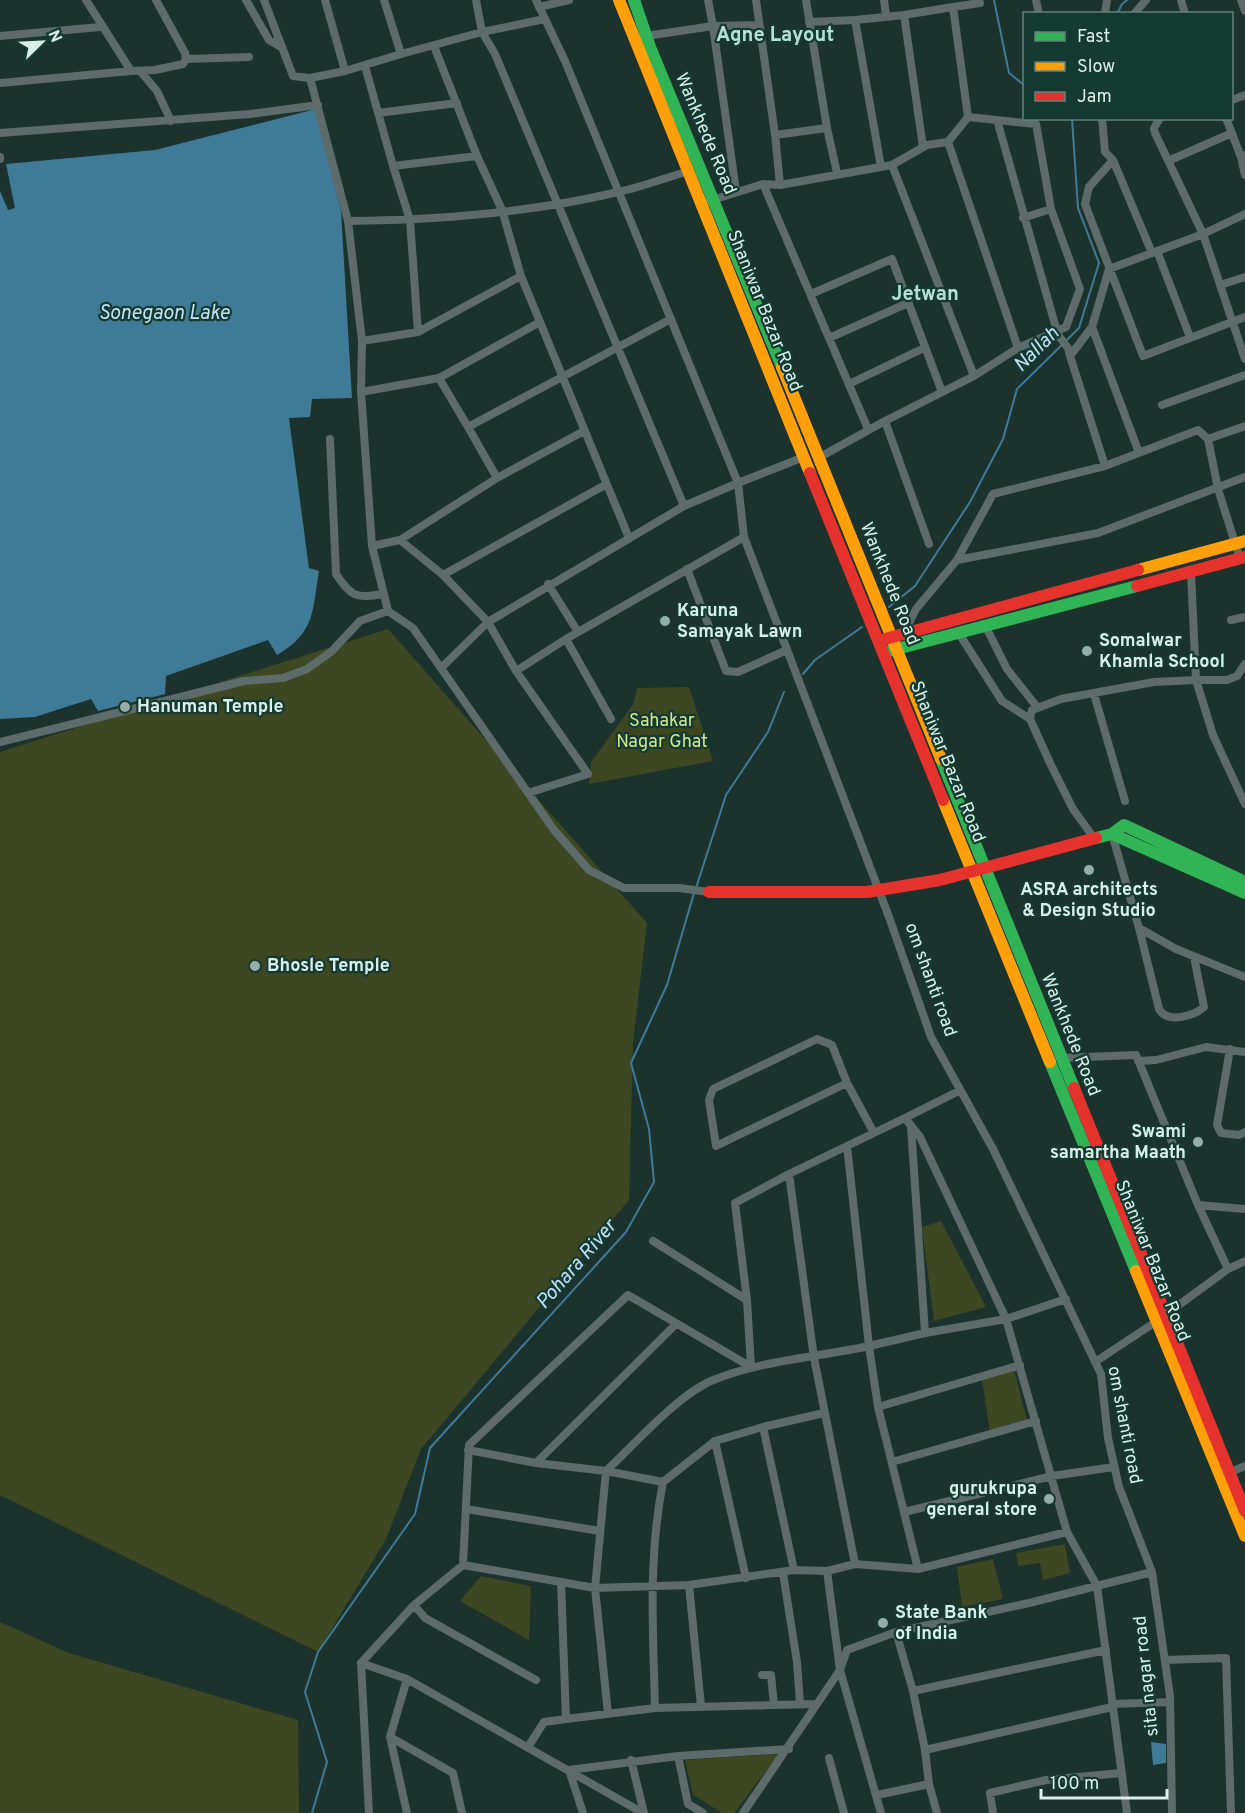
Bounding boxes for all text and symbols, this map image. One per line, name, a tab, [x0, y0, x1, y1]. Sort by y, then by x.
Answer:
north arrow	[12, 12, 72, 72]
legend	[1023, 12, 1233, 120]
district label: Agne Layout	[716, 23, 834, 49]
text: Fast	[1077, 26, 1110, 49]
text: N	[42, 27, 65, 46]
text: Slow	[1077, 56, 1115, 79]
street label: Wankhede Road	[669, 70, 741, 198]
text: Jam	[1077, 86, 1112, 109]
street label: Shaniwar Bazar Road	[721, 227, 807, 395]
district label: Jetwan	[891, 282, 959, 308]
water label: Sonegaon Lake	[98, 301, 230, 327]
water label: Nallah	[1008, 321, 1066, 379]
street label: Wankhede Road	[854, 519, 924, 649]
place label: Karuna Samayak Lawn	[677, 600, 802, 644]
marker: Karuna Samayak Lawn	[658, 614, 672, 628]
place label: Somalwar Khamla School	[1099, 630, 1225, 674]
marker: Somalwar Khamla School	[1080, 644, 1094, 658]
street label: Shaniwar Bazar Road	[904, 678, 990, 846]
place label: Hanuman Temple	[137, 696, 283, 719]
marker: Hanuman Temple	[118, 700, 132, 714]
park label: Sahakar Nagar Ghat	[616, 710, 708, 754]
marker: ASRA architects & Design Studio	[1082, 863, 1096, 877]
place label: ASRA architects & Design Studio	[1020, 879, 1158, 923]
street label: om shanti road	[899, 920, 961, 1040]
place label: Bhosle Temple	[267, 955, 390, 978]
marker: Bhosle Temple	[248, 959, 262, 973]
street label: Wankhede Road	[1035, 970, 1105, 1100]
place label: Swami samartha Maath	[1050, 1121, 1186, 1165]
marker: Swami samartha Maath	[1191, 1135, 1205, 1149]
street label: Shaniwar Bazar Road	[1109, 1177, 1195, 1345]
water label: Pohara River	[531, 1214, 624, 1315]
street label: om shanti road	[1101, 1364, 1147, 1486]
place label: gurukrupa general store	[926, 1478, 1037, 1522]
marker: gurukrupa general store	[1042, 1492, 1056, 1506]
place label: State Bank of India	[895, 1602, 988, 1646]
street label: sita nagar road	[1129, 1615, 1165, 1737]
marker: State Bank of India	[876, 1616, 890, 1630]
scale bar	[1041, 1762, 1167, 1800]
text: 100 m	[1050, 1773, 1099, 1796]

